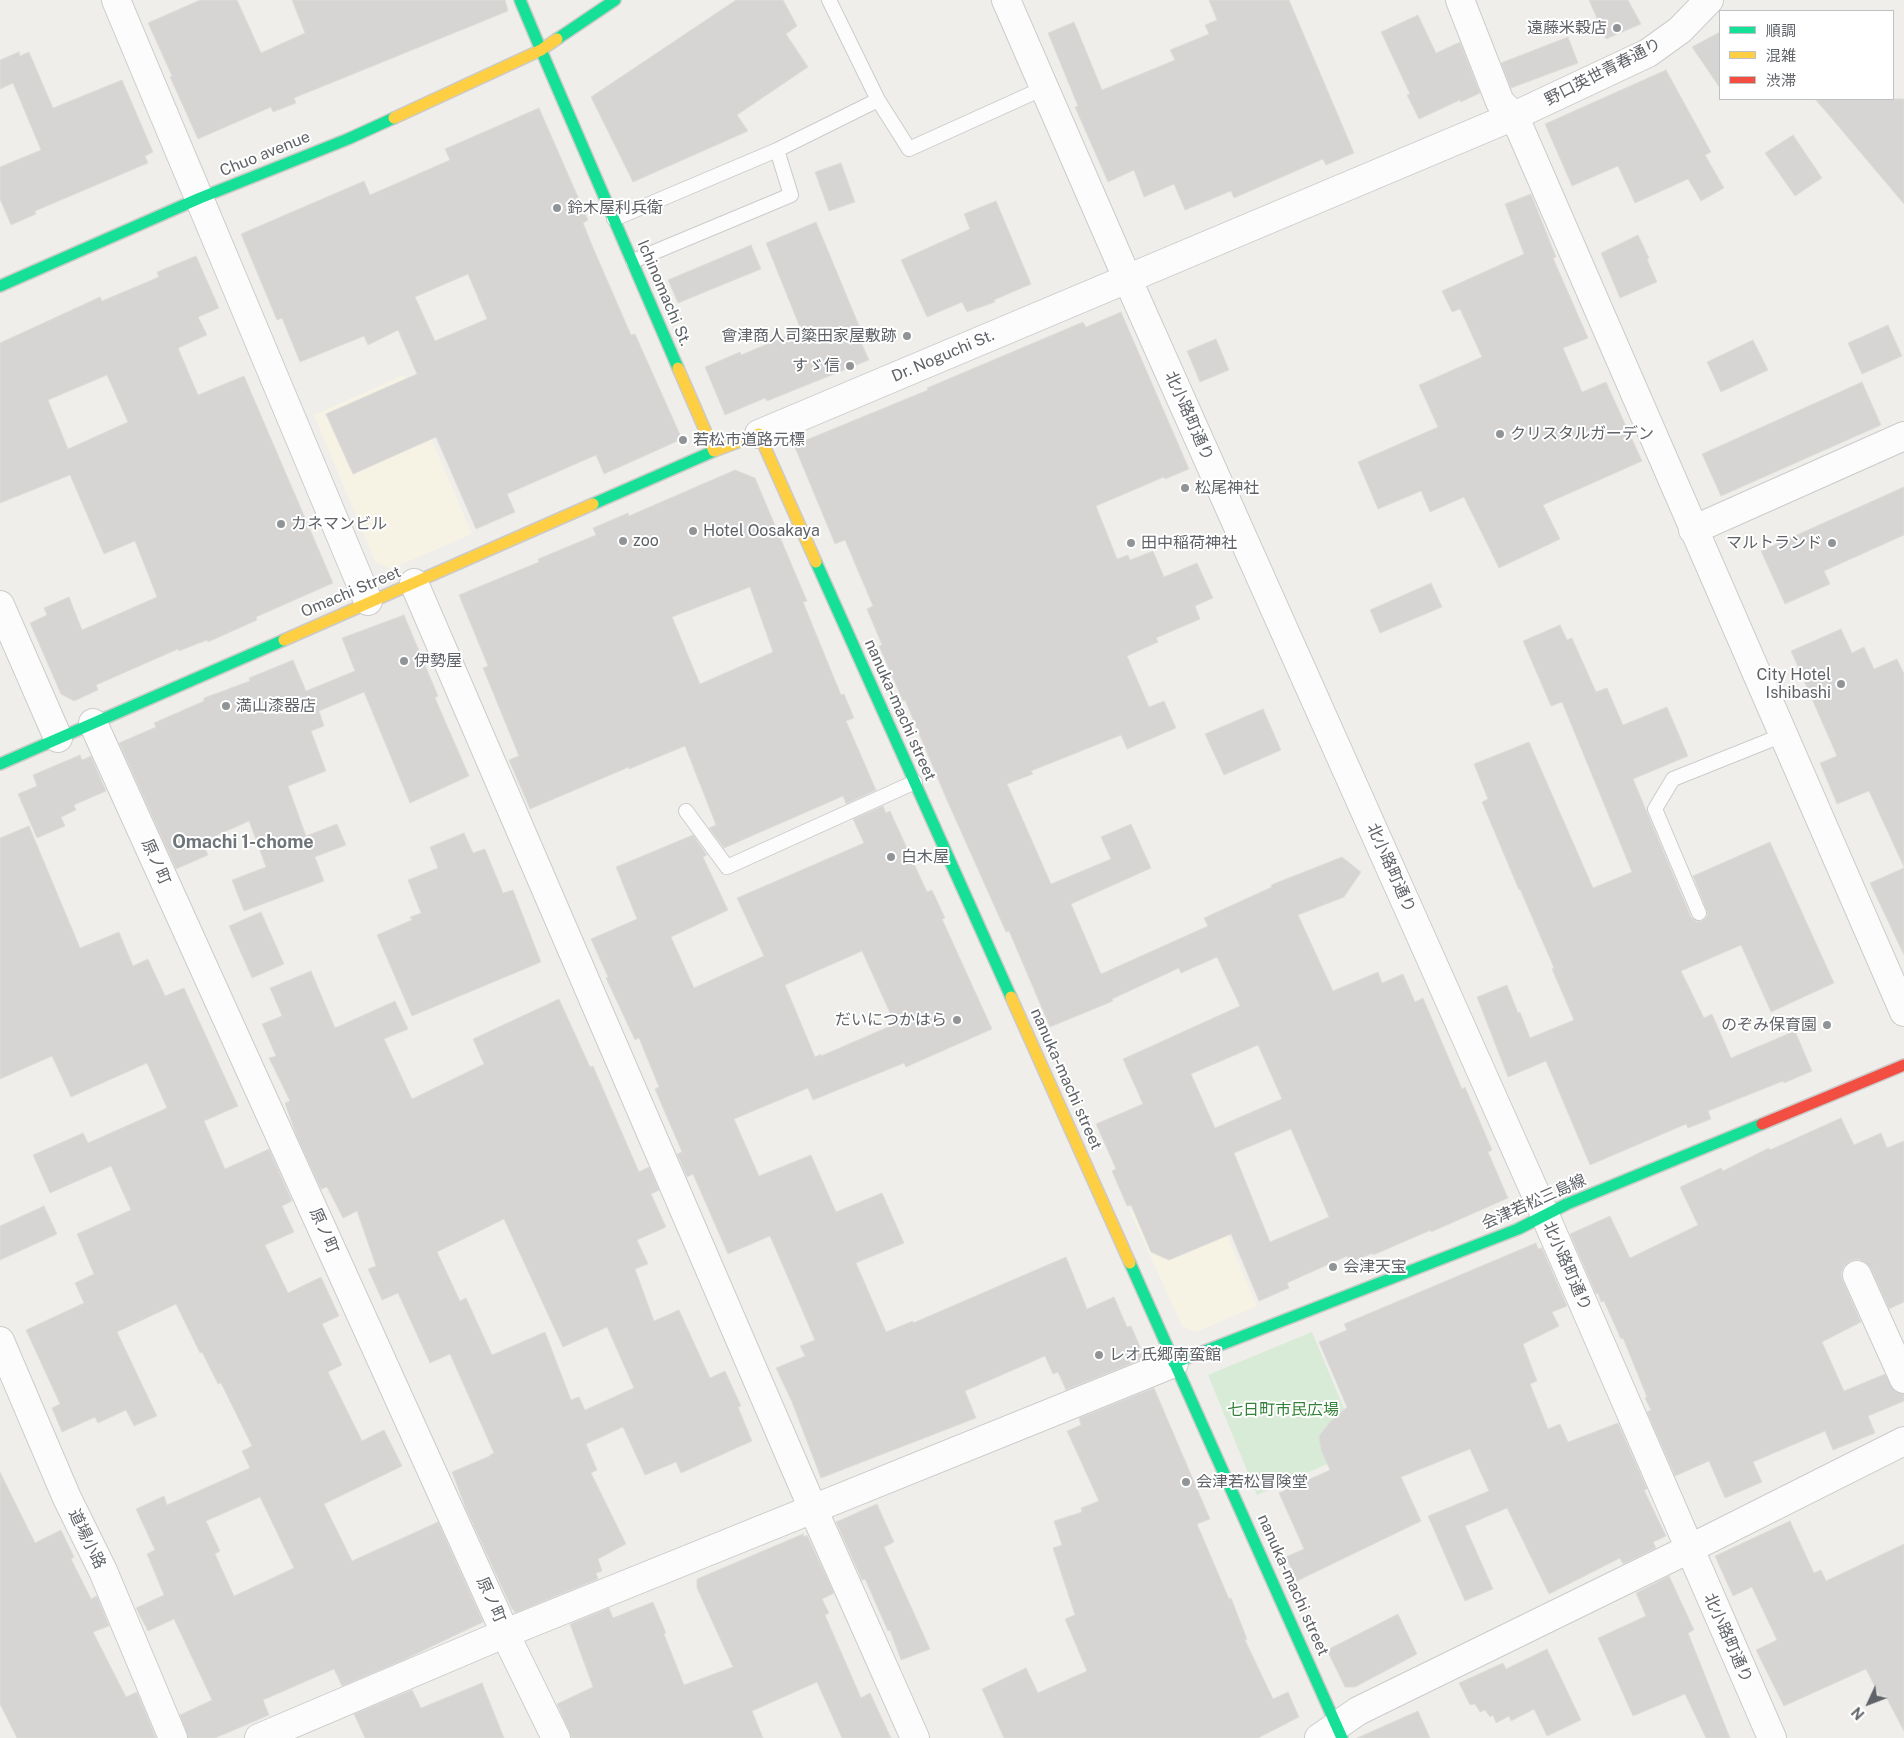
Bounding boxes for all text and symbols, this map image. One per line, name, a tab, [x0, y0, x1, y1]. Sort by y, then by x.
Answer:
legend	[1719, 10, 1894, 100]
place label: 遠藤米穀店	[1527, 18, 1607, 38]
marker: 遠藤米穀店	[1611, 22, 1623, 34]
text: 順調	[1766, 22, 1796, 39]
street label: 野口英世青春通り	[1542, 34, 1664, 110]
text: 混雑	[1766, 47, 1796, 64]
text: 渋滞	[1766, 72, 1796, 89]
street label: Chuo avenue	[217, 127, 313, 181]
place label: 鈴木屋利兵衛	[567, 198, 663, 218]
marker: 鈴木屋利兵衛	[551, 202, 563, 214]
street label: Ichinomachi St.	[633, 237, 695, 349]
place label: 會津商人司簗田家屋敷跡	[721, 326, 897, 346]
street label: Dr. Noguchi St.	[889, 326, 997, 386]
marker: 會津商人司簗田家屋敷跡	[901, 330, 913, 342]
place label: すゞ信	[792, 356, 840, 376]
marker: すゞ信	[844, 360, 856, 372]
street label: 北小路町通り	[1161, 368, 1217, 464]
place label: クリスタルガーデン	[1510, 424, 1654, 444]
marker: クリスタルガーデン	[1494, 428, 1506, 440]
place label: 若松市道路元標	[693, 430, 805, 450]
marker: 若松市道路元標	[677, 434, 689, 446]
place label: 松尾神社	[1195, 478, 1259, 498]
marker: 松尾神社	[1179, 482, 1191, 494]
place label: カネマンビル	[291, 514, 387, 534]
marker: カネマンビル	[275, 518, 287, 530]
place label: Hotel Oosakaya	[703, 521, 820, 541]
marker: Hotel Oosakaya	[687, 525, 699, 537]
place label: zoo	[633, 531, 659, 551]
place label: 田中稲荷神社	[1141, 533, 1237, 553]
place label: マルトランド	[1726, 533, 1822, 553]
marker: zoo	[617, 535, 629, 547]
marker: 田中稲荷神社	[1125, 537, 1137, 549]
marker: マルトランド	[1826, 537, 1838, 549]
street label: Omachi Street	[298, 562, 404, 622]
street label: nanuka-machi street	[860, 636, 940, 784]
place label: 伊勢屋	[414, 651, 462, 671]
marker: 伊勢屋	[398, 655, 410, 667]
place label: City Hotel Ishibashi	[1757, 665, 1831, 703]
marker: City Hotel Ishibashi	[1835, 678, 1847, 690]
place label: 満山漆器店	[236, 696, 316, 716]
marker: 満山漆器店	[220, 700, 232, 712]
street label: 北小路町通り	[1363, 820, 1419, 916]
district label: Omachi 1-chome	[172, 831, 314, 853]
street label: 原ノ町	[137, 836, 175, 888]
place label: 白木屋	[901, 847, 949, 867]
marker: 白木屋	[885, 851, 897, 863]
street label: nanuka-machi street	[1026, 1005, 1106, 1153]
place label: だいにつかはら	[835, 1010, 947, 1030]
marker: だいにつかはら	[951, 1014, 963, 1026]
place label: のぞみ保育園	[1721, 1015, 1817, 1035]
marker: のぞみ保育園	[1821, 1019, 1833, 1031]
street label: 会津若松三島線	[1479, 1170, 1589, 1234]
street label: 原ノ町	[305, 1205, 343, 1257]
street label: 北小路町通り	[1539, 1218, 1595, 1314]
place label: 会津天宝	[1343, 1257, 1407, 1277]
marker: 会津天宝	[1327, 1261, 1339, 1273]
place label: レオ氏郷南蛮館	[1109, 1345, 1221, 1365]
marker: レオ氏郷南蛮館	[1093, 1349, 1105, 1361]
park label: 七日町市民広場	[1227, 1400, 1339, 1420]
place label: 会津若松冒険堂	[1196, 1472, 1308, 1492]
marker: 会津若松冒険堂	[1180, 1476, 1192, 1488]
street label: 道場小路	[64, 1506, 110, 1572]
street label: nanuka-machi street	[1253, 1511, 1333, 1659]
street label: 原ノ町	[472, 1574, 510, 1626]
street label: 北小路町通り	[1700, 1590, 1756, 1686]
north arrow	[1844, 1678, 1894, 1728]
text: N	[1848, 1704, 1868, 1723]

